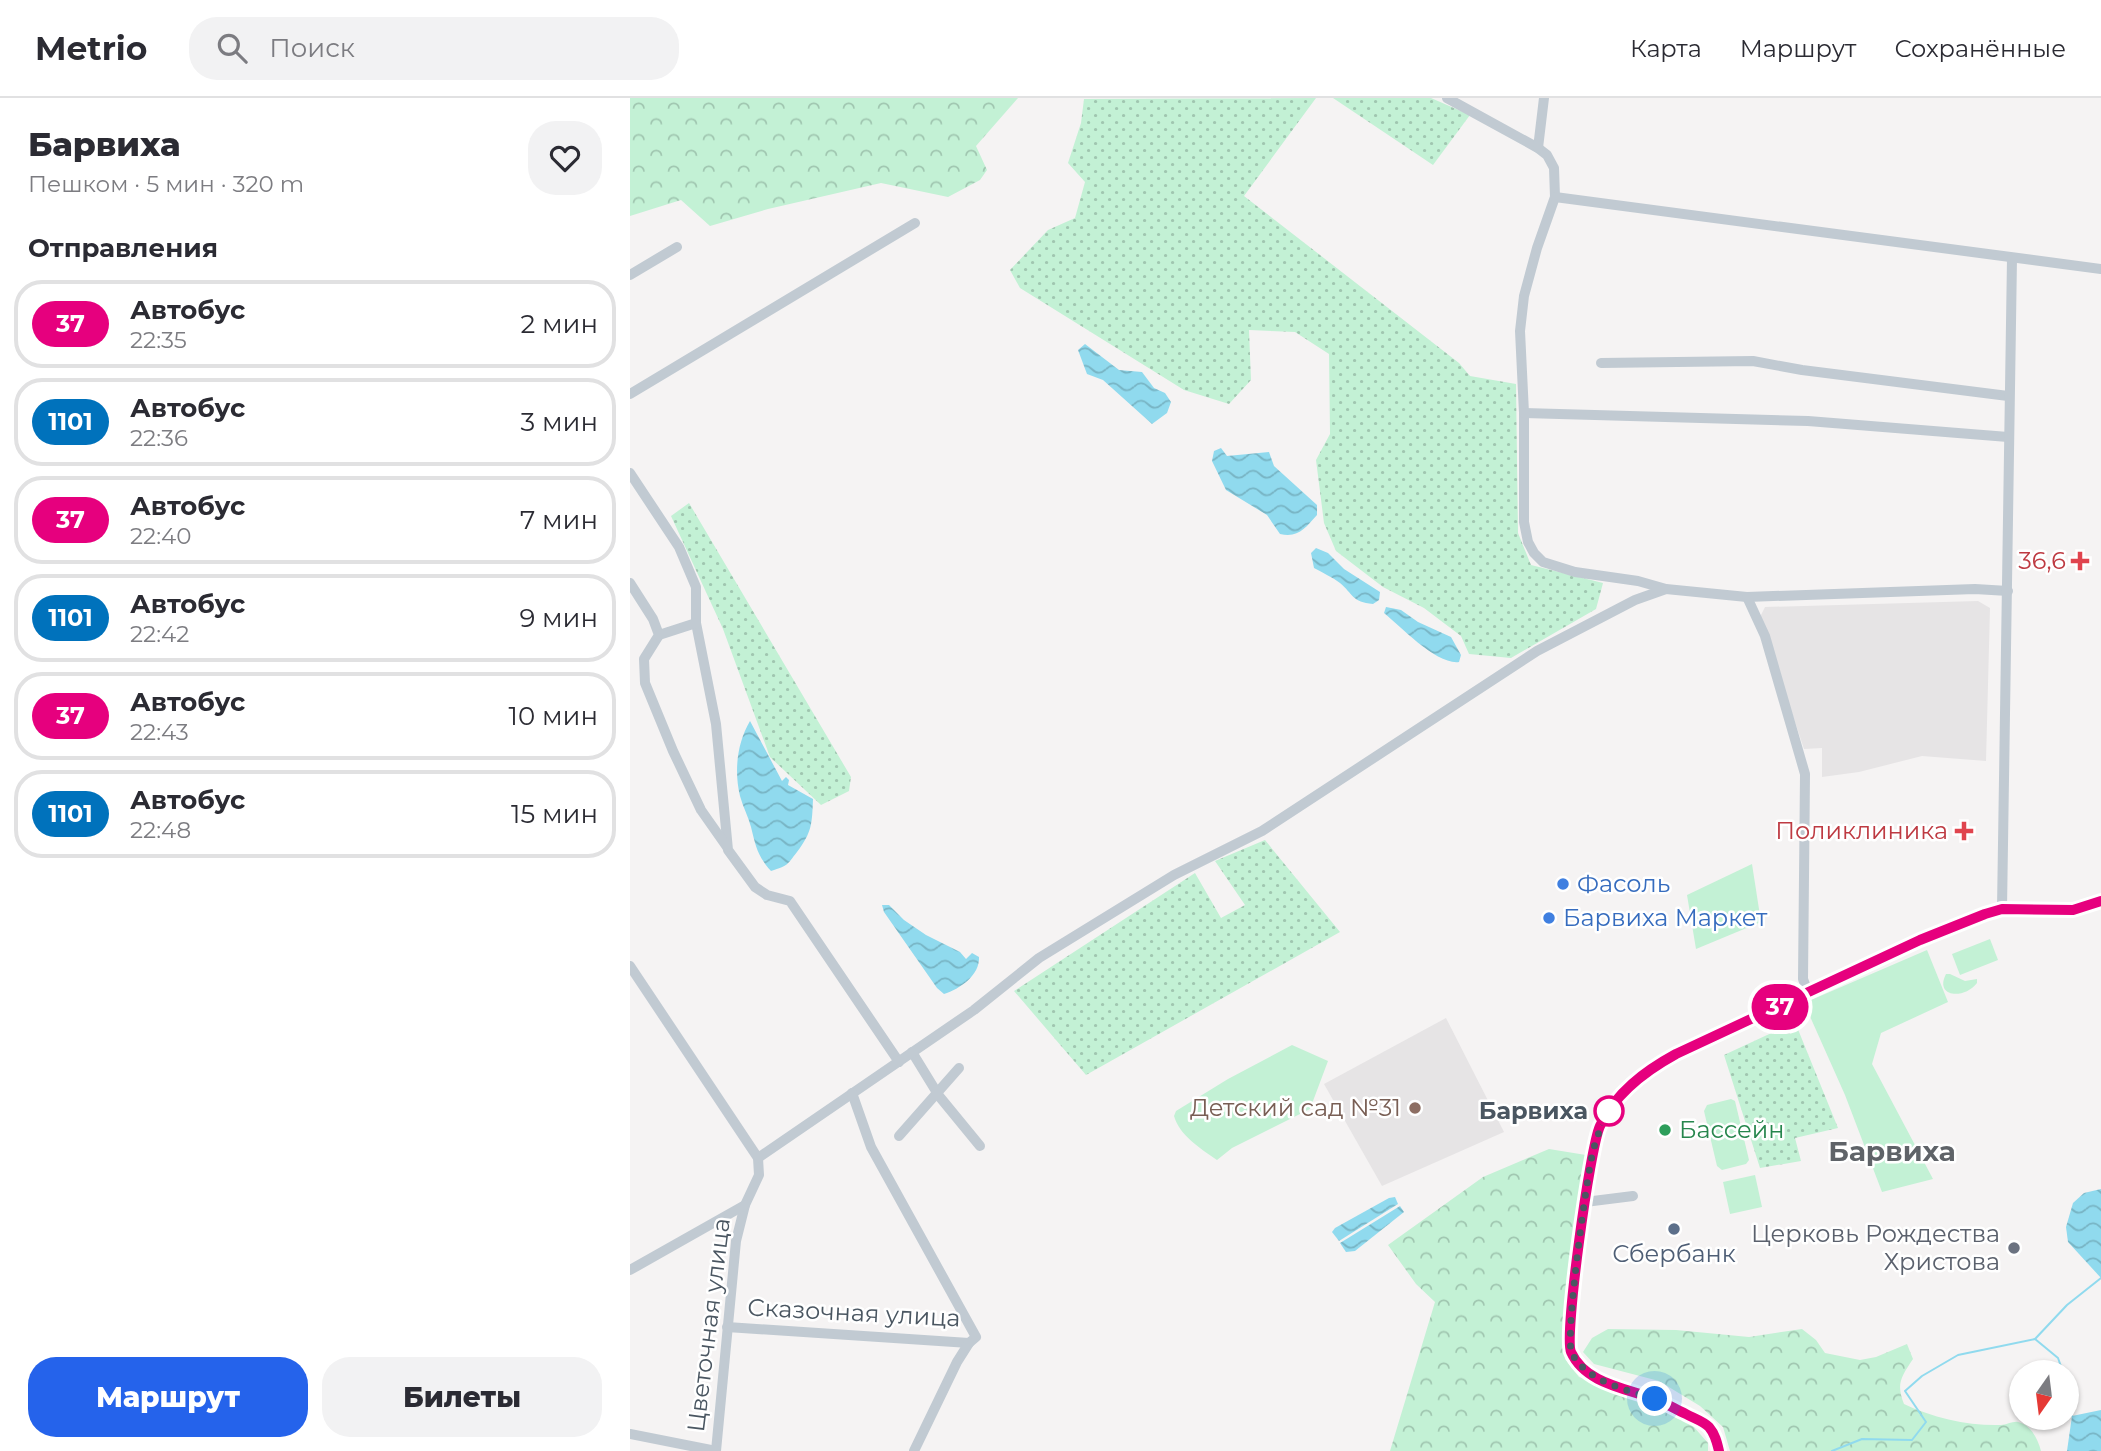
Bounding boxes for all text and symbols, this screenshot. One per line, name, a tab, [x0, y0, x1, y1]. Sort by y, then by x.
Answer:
search box	[189, 17, 679, 80]
text: Metrio	[35, 28, 147, 68]
icon: search	[213, 29, 251, 67]
text: Поиск	[269, 32, 355, 64]
text: Карта	[1630, 34, 1702, 63]
text: Маршрут	[1740, 34, 1856, 63]
text: Сохранённые	[1894, 34, 2066, 63]
button: heart	[528, 121, 602, 195]
text: Барвиха	[28, 124, 181, 164]
text: Пешком · 5 мин · 320 m	[28, 170, 304, 198]
text: Отправления	[28, 232, 218, 264]
text: Автобус	[130, 294, 245, 326]
text: 2 мин	[520, 308, 598, 340]
text: 37	[56, 309, 85, 338]
text: 22:35	[130, 326, 187, 354]
text: Автобус	[130, 392, 245, 424]
text: 3 мин	[521, 406, 598, 438]
text: 1101	[48, 407, 93, 436]
text: 22:36	[130, 424, 188, 452]
text: Автобус	[130, 490, 245, 522]
text: 7 мин	[520, 504, 598, 536]
text: 37	[56, 505, 85, 534]
text: 22:40	[130, 522, 191, 550]
place label: 36,6	[2018, 546, 2066, 575]
marker: 36,6	[2072, 553, 2088, 569]
text: Автобус	[130, 588, 245, 620]
text: 9 мин	[519, 602, 598, 634]
text: 1101	[48, 603, 93, 632]
text: 22:42	[130, 620, 189, 648]
text: Автобус	[130, 686, 245, 718]
text: 10 мин	[509, 700, 598, 732]
text: 37	[56, 701, 85, 730]
text: 22:43	[130, 718, 189, 746]
text: Автобус	[130, 784, 245, 816]
text: 15 мин	[511, 798, 598, 830]
text: 1101	[48, 799, 93, 828]
text: 22:48	[130, 816, 191, 844]
place label: Поликлиника	[1775, 816, 1948, 845]
marker: Поликлиника	[1954, 821, 1974, 841]
place label: Фасоль	[1577, 869, 1670, 898]
marker: Фасоль	[1555, 876, 1571, 892]
place label: Барвиха Маркет	[1563, 903, 1768, 932]
marker: Барвиха Маркет	[1541, 910, 1557, 926]
line badge: 37	[1748, 984, 1812, 1030]
text: 37	[1766, 992, 1794, 1021]
place label: Детский сад №31	[1190, 1093, 1401, 1122]
place label: Барвиха	[1479, 1096, 1588, 1125]
marker: Барвиха	[1594, 1096, 1624, 1126]
marker: Детский сад №31	[1407, 1100, 1423, 1116]
place label: Бассейн	[1679, 1115, 1785, 1144]
marker: Бассейн	[1657, 1122, 1673, 1138]
district label: Барвиха	[1828, 1134, 1956, 1168]
street label: Цветочная улица	[681, 1216, 736, 1433]
place label: Церковь Рождества Христова	[1751, 1219, 2000, 1276]
marker: Сбербанк	[1666, 1221, 1682, 1237]
place label: Сбербанк	[1612, 1239, 1736, 1268]
marker: Церковь Рождества Христова	[2006, 1240, 2022, 1256]
street label: Сказочная улица	[747, 1292, 961, 1333]
button: Маршрут	[28, 1357, 308, 1437]
button: Билеты	[322, 1357, 602, 1437]
north arrow	[2009, 1360, 2079, 1430]
map controls	[2009, 1360, 2079, 1430]
your location	[1637, 1381, 1672, 1416]

